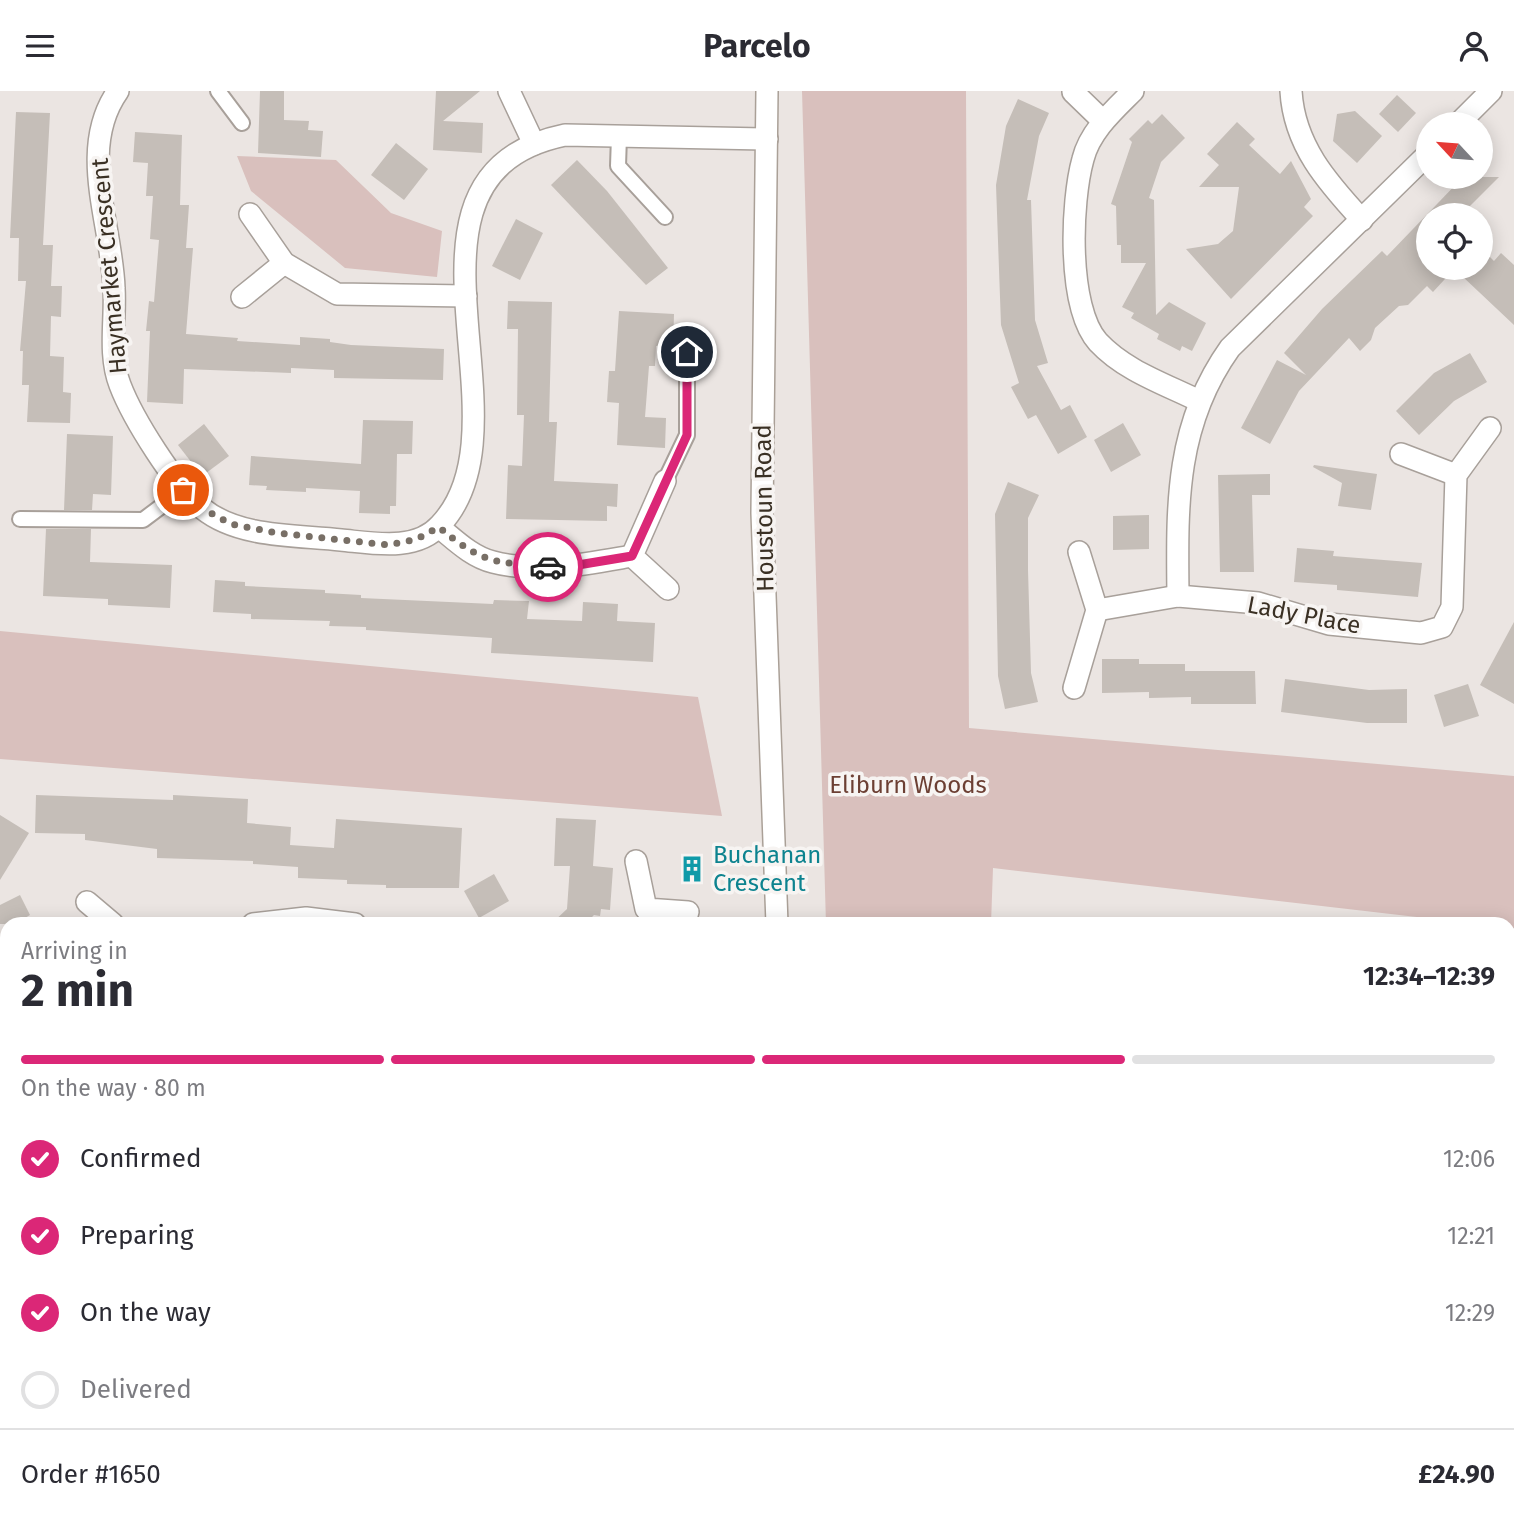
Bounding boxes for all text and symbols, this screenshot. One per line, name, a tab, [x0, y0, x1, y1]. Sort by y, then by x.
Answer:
icon: menu	[21, 27, 59, 65]
text: Parcelo	[703, 27, 811, 65]
icon: person	[1455, 27, 1493, 65]
north arrow	[1416, 112, 1493, 189]
map controls	[1416, 112, 1493, 280]
street label: Haymarket Crescent	[86, 157, 132, 375]
button: locate	[1416, 203, 1493, 280]
pin	[657, 322, 717, 382]
icon: home	[668, 333, 706, 371]
street label: Houstoun Road	[749, 424, 779, 592]
pin	[153, 460, 213, 520]
icon: bag	[164, 471, 202, 509]
courier	[513, 532, 583, 602]
icon: car	[529, 548, 567, 586]
street label: Lady Place	[1245, 590, 1363, 640]
park label: Eliburn Woods	[829, 771, 987, 799]
place label: Buchanan Crescent	[713, 841, 821, 897]
building icon: Buchanan Crescent	[677, 854, 707, 884]
text: Arriving in	[21, 937, 128, 965]
text: 12:34–12:39	[1363, 961, 1495, 992]
text: 2 min	[21, 963, 134, 1018]
text: On the way · 80 m	[21, 1074, 206, 1102]
icon: check	[21, 1140, 59, 1178]
text: Confirmed	[80, 1143, 201, 1174]
text: 12:06	[1443, 1145, 1495, 1173]
icon: check	[21, 1217, 59, 1255]
text: Preparing	[80, 1220, 193, 1251]
text: 12:21	[1447, 1222, 1495, 1250]
icon: check	[21, 1294, 59, 1332]
text: On the way	[80, 1297, 211, 1328]
text: 12:29	[1445, 1299, 1495, 1327]
text: Delivered	[80, 1374, 192, 1405]
text: Order #1650	[21, 1459, 161, 1490]
text: £24.90	[1418, 1459, 1495, 1490]

